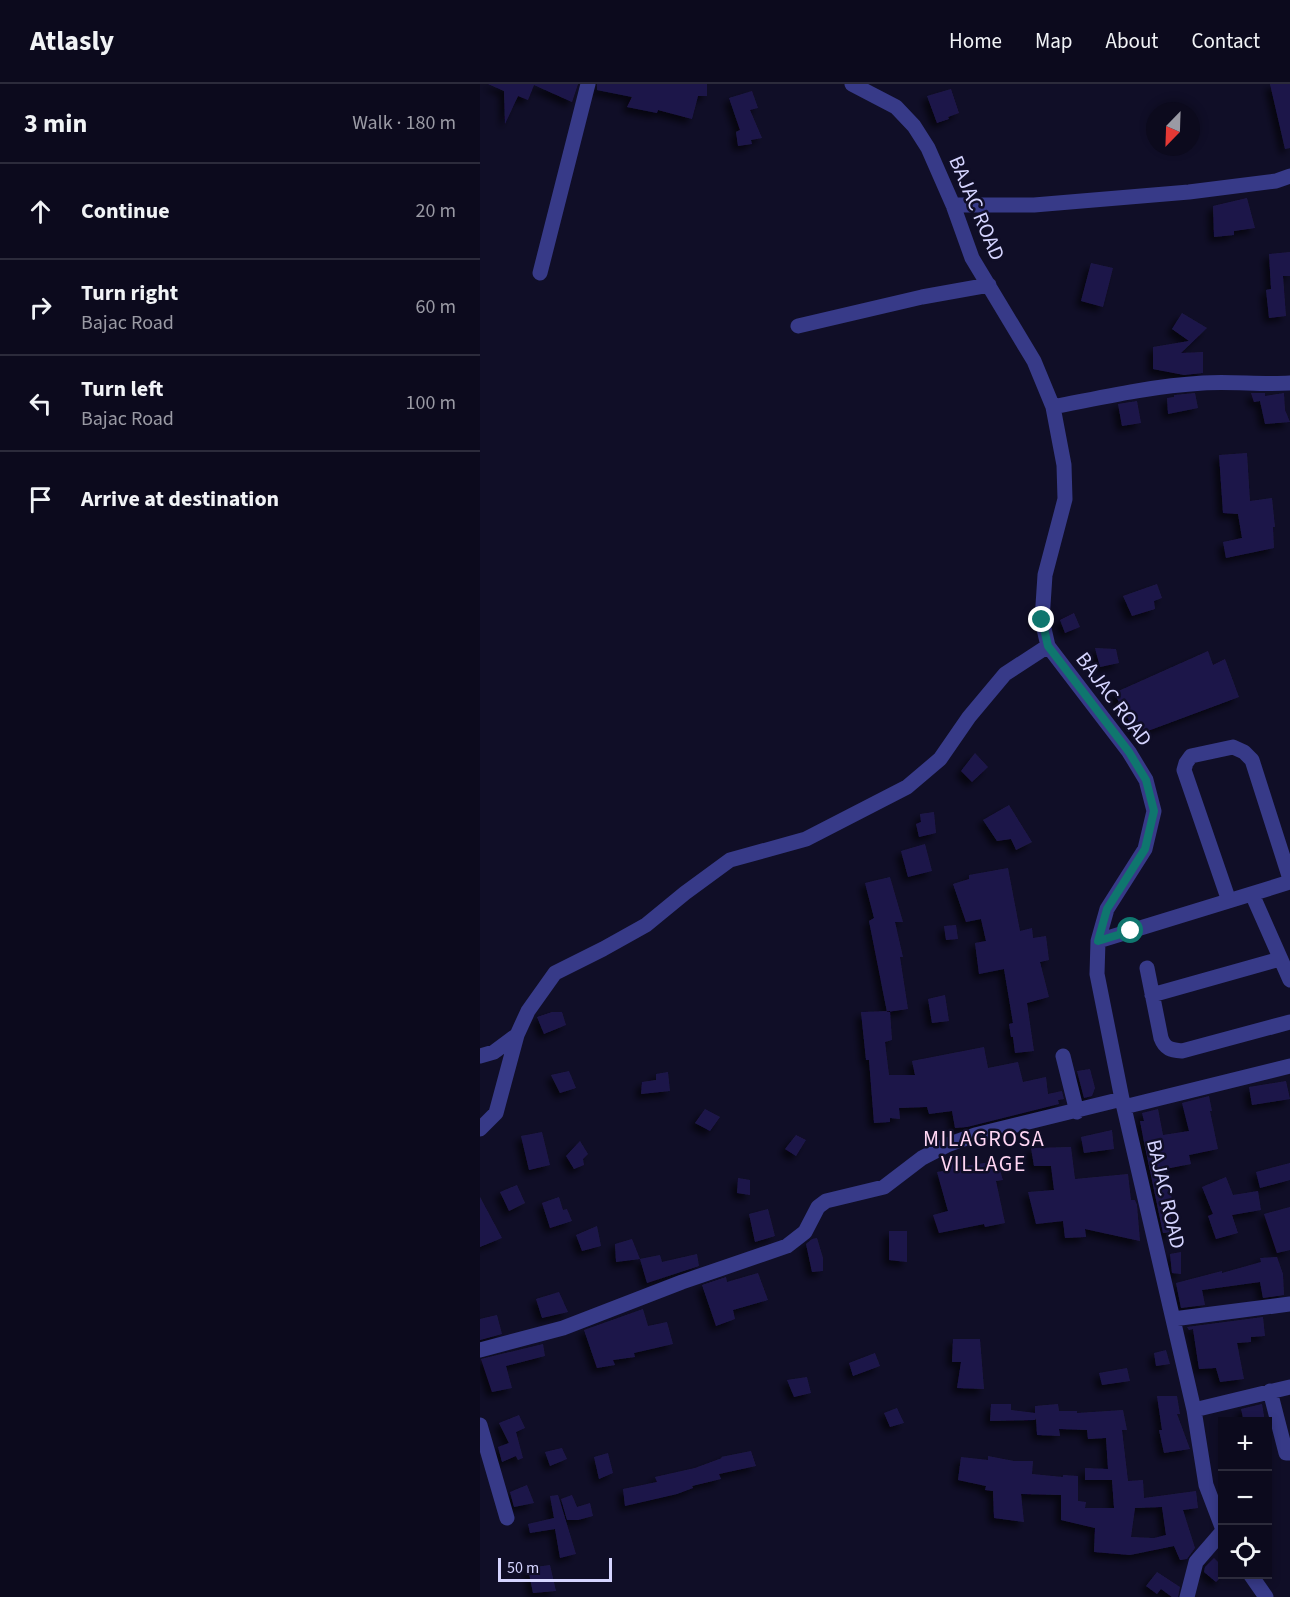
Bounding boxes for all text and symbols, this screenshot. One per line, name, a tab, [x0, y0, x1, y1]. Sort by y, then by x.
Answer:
text: Atlasly	[30, 21, 114, 61]
text: Home	[949, 26, 1002, 56]
text: Map	[1035, 26, 1073, 56]
text: About	[1106, 26, 1158, 56]
text: Contact	[1191, 26, 1260, 56]
north arrow	[1146, 102, 1200, 156]
text: 3 min	[24, 105, 87, 142]
text: Walk · 180 m	[352, 109, 456, 137]
street label: BAJAC ROAD	[941, 151, 1013, 265]
icon: ahead	[24, 195, 57, 228]
text: Continue	[81, 195, 170, 227]
text: 20 m	[416, 197, 456, 225]
text: Turn right	[81, 277, 178, 309]
icon: right	[24, 291, 57, 324]
text: 60 m	[416, 293, 456, 321]
text: Bajac Road	[81, 309, 174, 337]
text: Turn left	[81, 373, 163, 405]
icon: left	[24, 387, 57, 420]
text: 100 m	[406, 389, 456, 417]
text: Bajac Road	[81, 405, 174, 433]
icon: arrive	[24, 483, 57, 516]
text: Arrive at destination	[81, 483, 279, 515]
route end	[1028, 606, 1054, 632]
street label: BAJAC ROAD	[1069, 646, 1159, 752]
route start	[1117, 917, 1143, 943]
district label: MILAGROSA VILLAGE	[923, 1123, 1045, 1180]
street label: BAJAC ROAD	[1139, 1136, 1193, 1252]
map controls	[1218, 1417, 1272, 1579]
button: +	[1218, 1417, 1272, 1471]
button: −	[1218, 1471, 1272, 1525]
button: locate	[1218, 1525, 1272, 1579]
scale bar	[498, 1555, 612, 1582]
text: 50 m	[507, 1557, 539, 1579]

